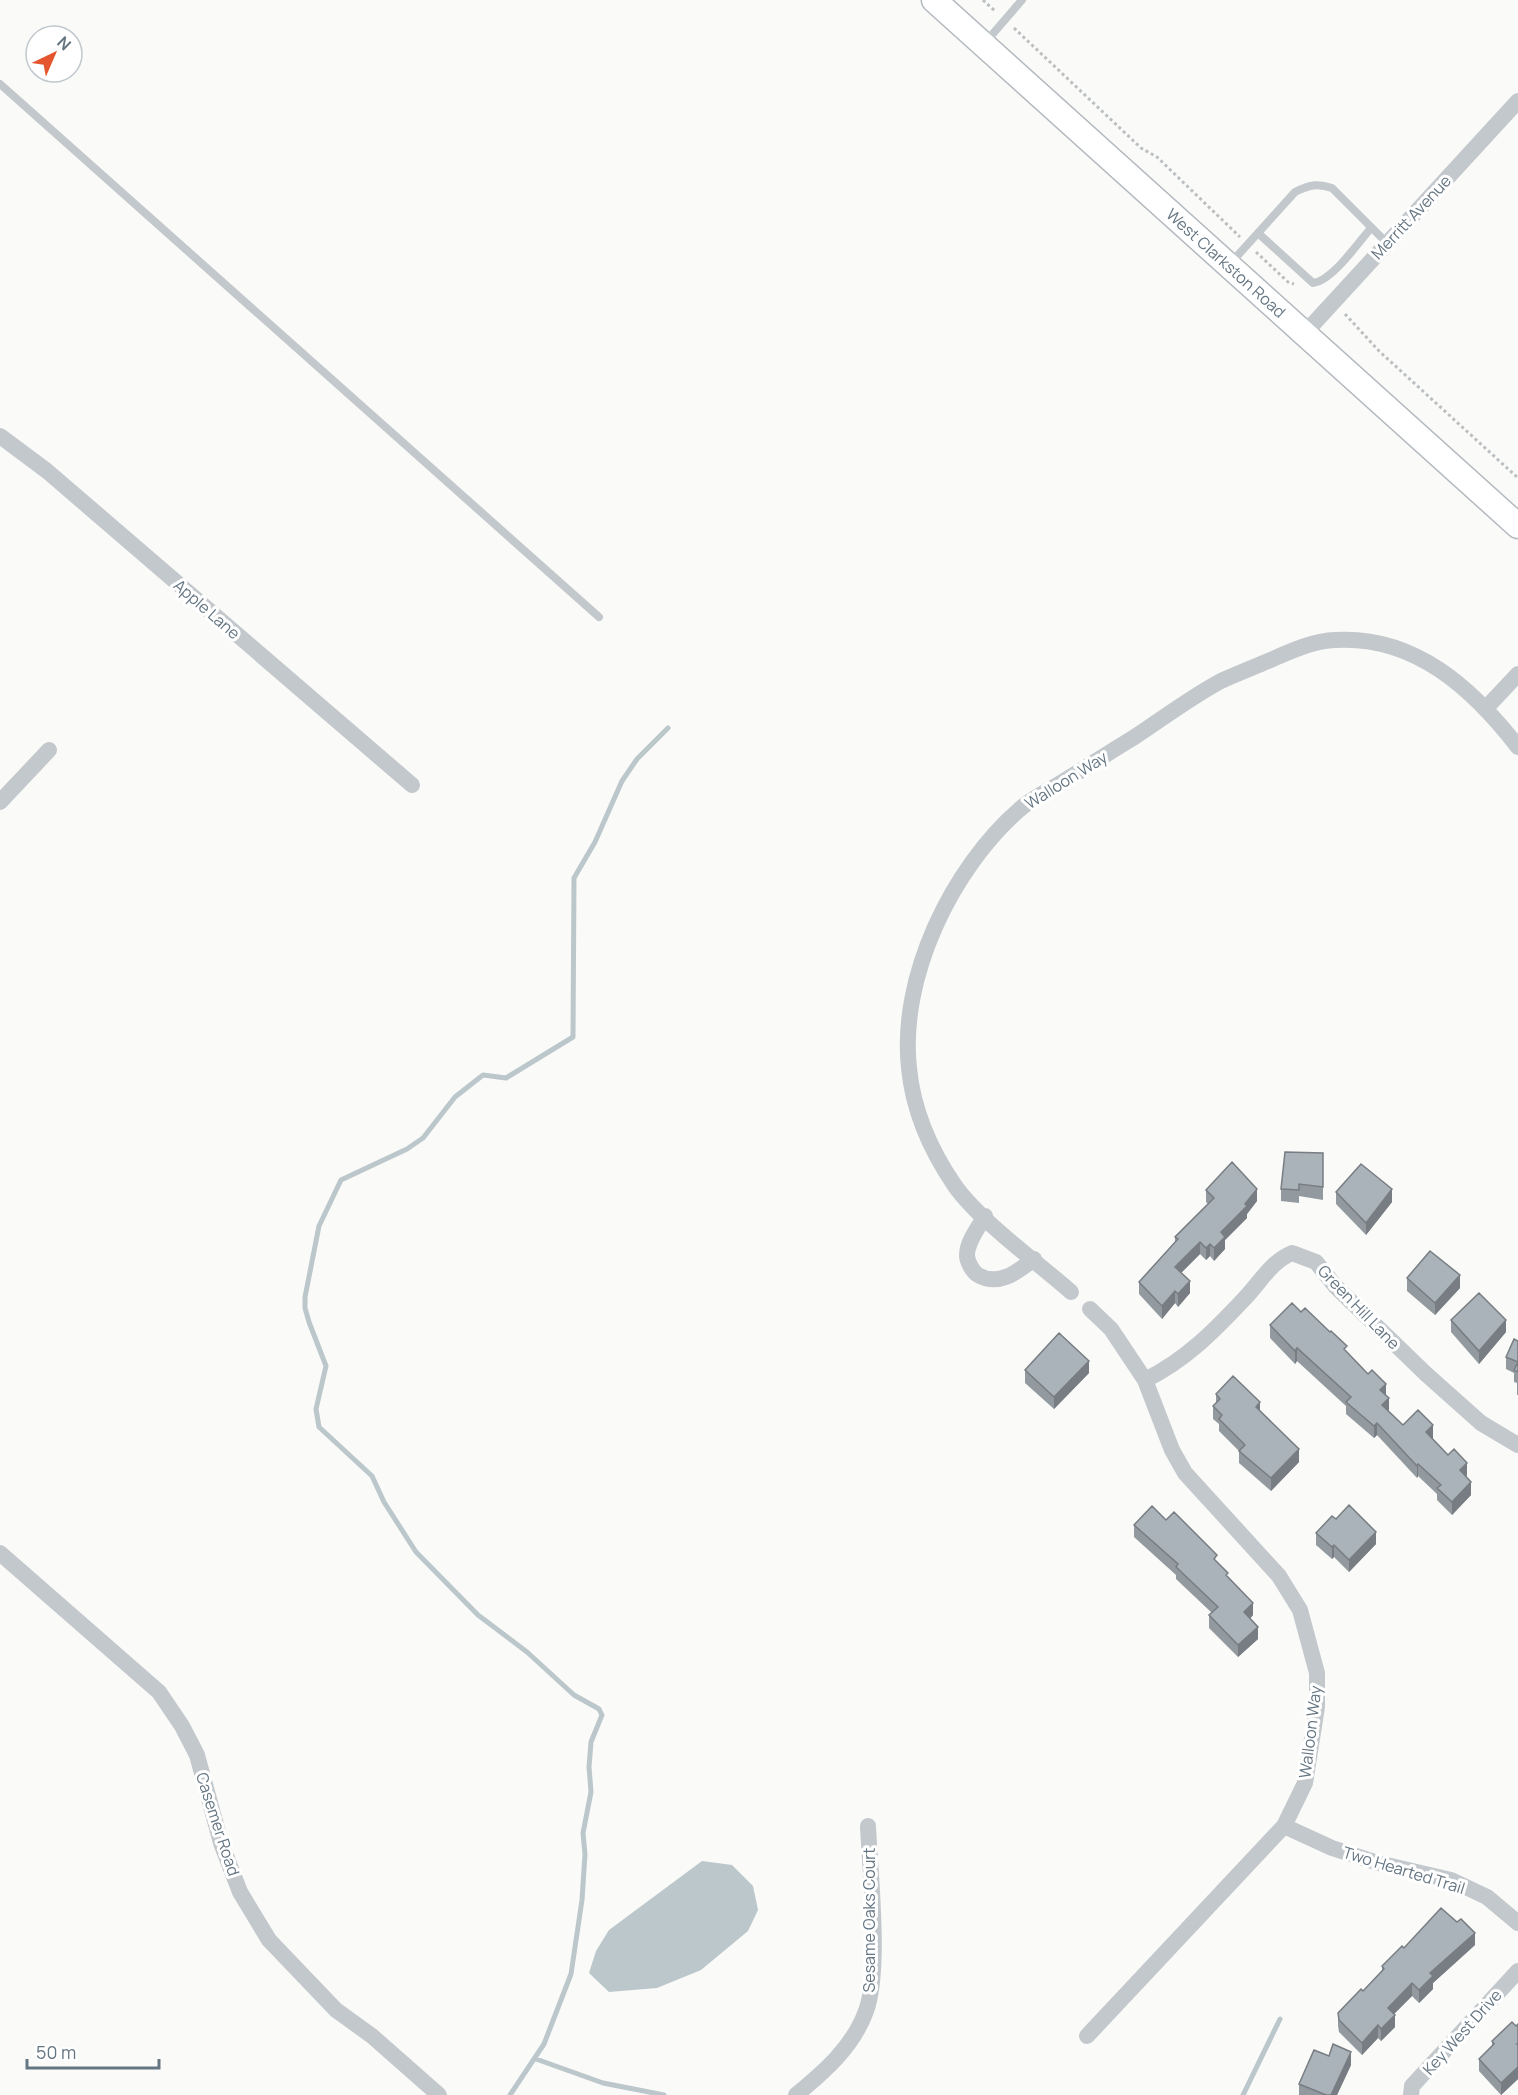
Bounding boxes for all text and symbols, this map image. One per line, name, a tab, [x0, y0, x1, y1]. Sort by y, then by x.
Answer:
north arrow	[24, 24, 84, 84]
text: N	[53, 31, 76, 55]
street label: Merritt Avenue	[1366, 170, 1456, 264]
street label: West Clarkston Road	[1162, 203, 1290, 323]
street label: Apple Lane	[169, 574, 245, 644]
street label: Walloon Way	[1021, 746, 1112, 814]
street label: Green Hill Lane	[1313, 1260, 1405, 1354]
street label: Walloon Way	[1293, 1684, 1327, 1780]
street label: Casemer Road	[191, 1769, 245, 1879]
street label: Two Hearted Trail	[1340, 1841, 1468, 1899]
street label: Sesame Oaks Court	[858, 1847, 880, 1993]
street label: Key West Drive	[1418, 1984, 1506, 2080]
scale bar	[27, 2032, 159, 2070]
text: 50 m	[36, 2040, 76, 2064]

